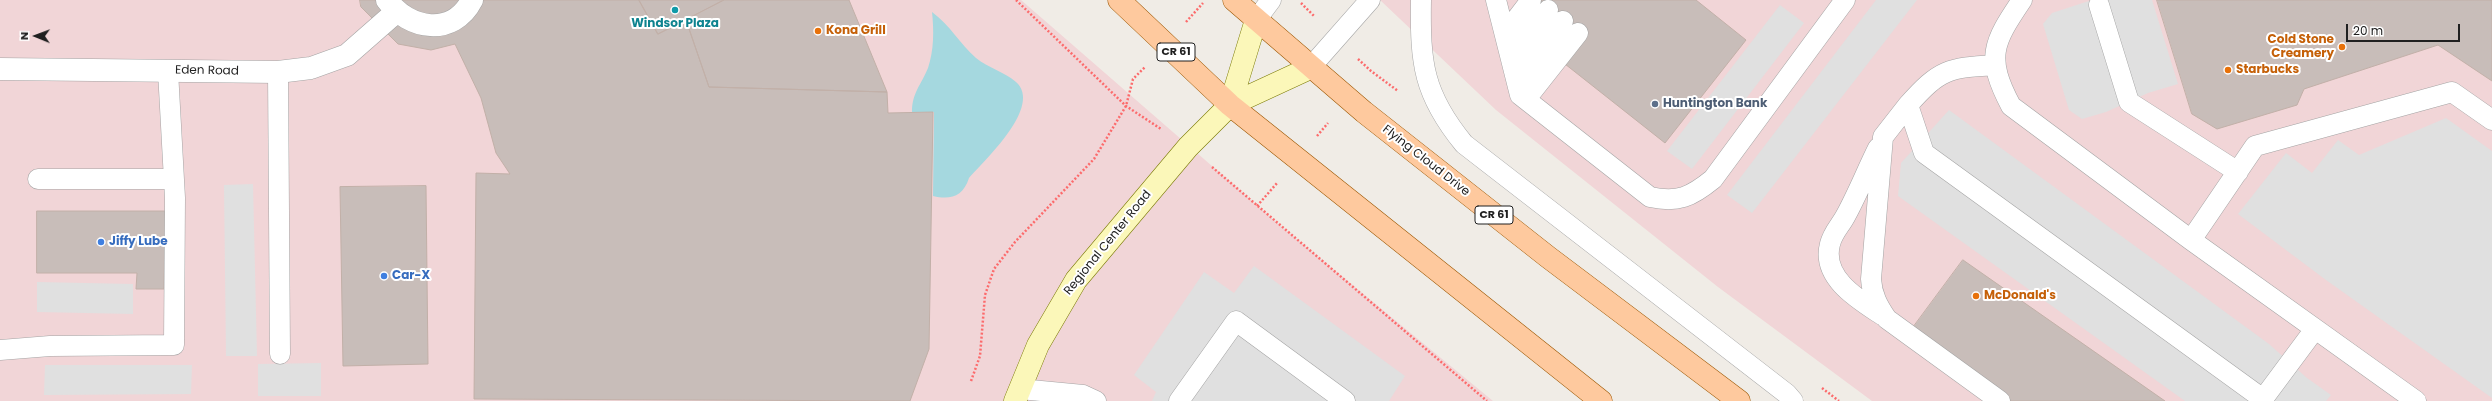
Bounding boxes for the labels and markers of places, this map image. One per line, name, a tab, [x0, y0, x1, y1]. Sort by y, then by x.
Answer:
marker: Windsor Plaza	[670, 5, 680, 15]
place label: Windsor Plaza	[631, 17, 719, 31]
place label: Kona Grill	[826, 24, 886, 38]
marker: Kona Grill	[813, 26, 823, 36]
place label: Cold Stone Creamery	[2268, 33, 2334, 61]
marker: Cold Stone Creamery	[2337, 42, 2347, 52]
place label: Starbucks	[2236, 63, 2299, 77]
marker: Starbucks	[2223, 65, 2233, 75]
place label: Huntington Bank	[1663, 97, 1767, 111]
marker: Huntington Bank	[1650, 99, 1660, 109]
place label: Jiffy Lube	[109, 235, 168, 249]
marker: Jiffy Lube	[96, 237, 106, 247]
place label: Car-X	[392, 269, 430, 283]
marker: Car-X	[379, 271, 389, 281]
place label: McDonald's	[1984, 289, 2056, 303]
marker: McDonald's	[1971, 291, 1981, 301]

